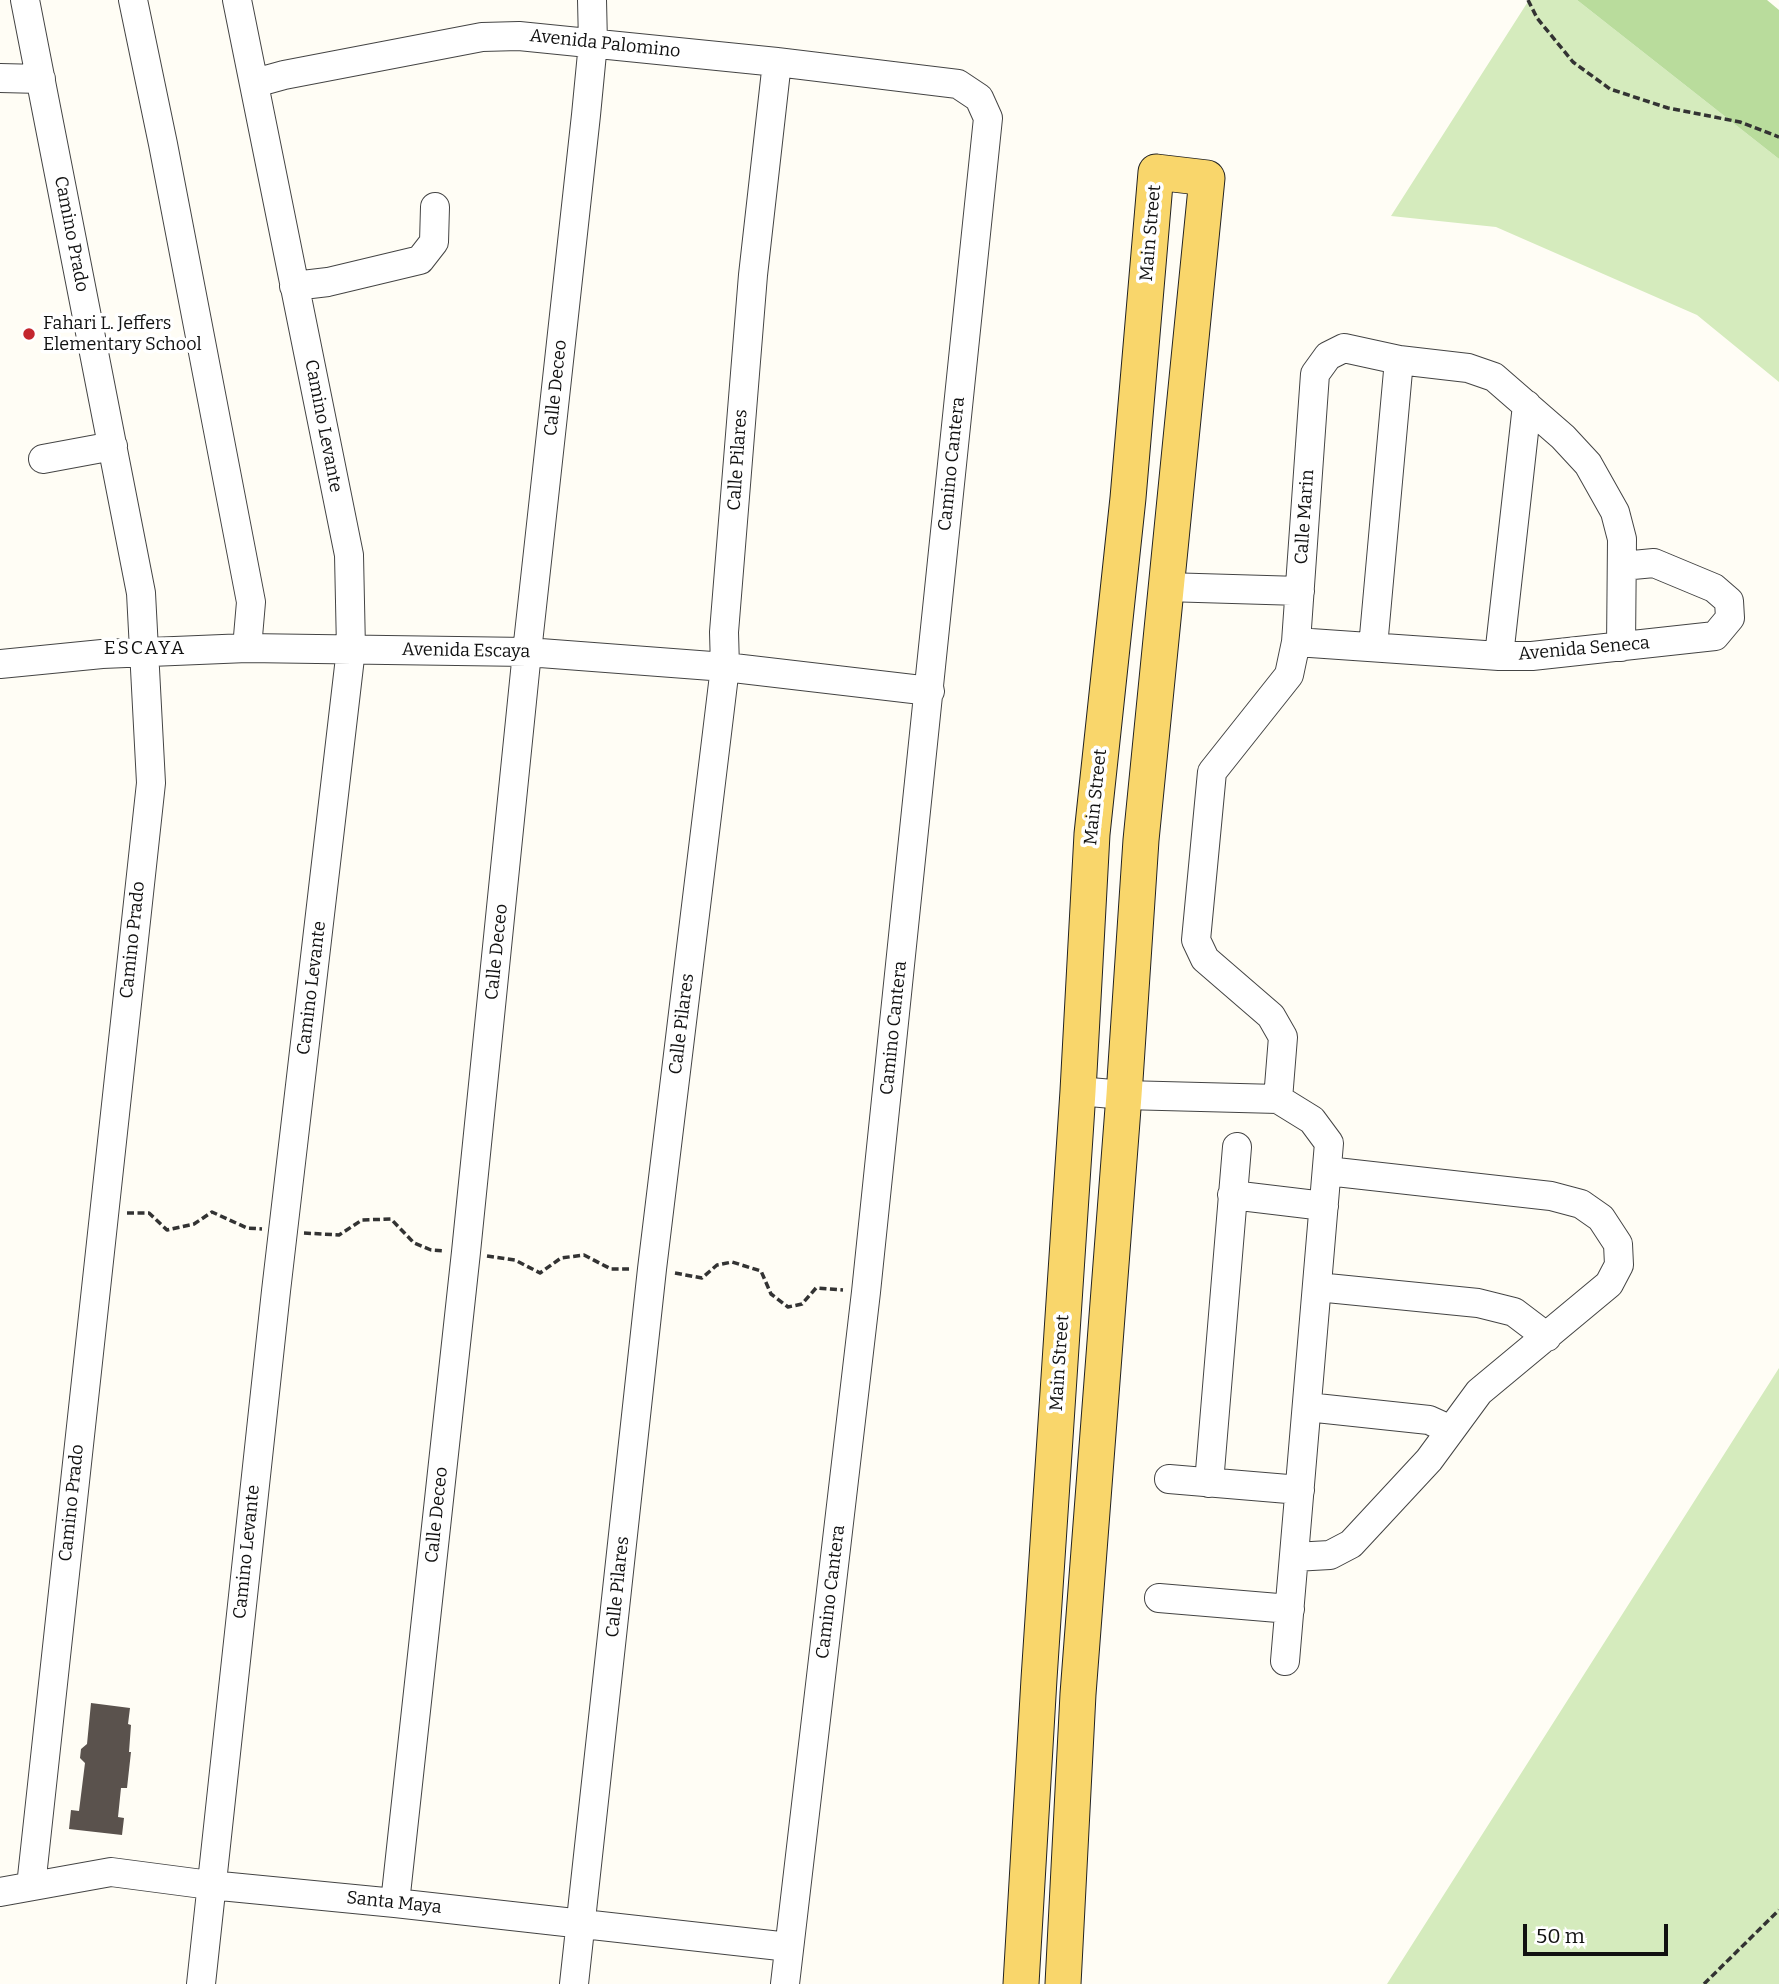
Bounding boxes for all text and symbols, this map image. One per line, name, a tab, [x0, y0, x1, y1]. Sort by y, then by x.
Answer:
street label: Avenida Palomino	[529, 25, 681, 63]
street label: Camino Prado	[49, 174, 93, 294]
street label: Main Street	[1136, 184, 1166, 282]
place label: Fahari L. Jeffers Elementary School	[43, 313, 202, 356]
marker: Fahari L. Jeffers Elementary School	[21, 326, 37, 342]
street label: Calle Deceo	[540, 339, 572, 437]
street label: Camino Levante	[300, 358, 346, 494]
street label: Camino Cantera	[934, 396, 970, 532]
street label: Calle Pilares	[724, 409, 752, 511]
street label: Calle Marin	[1291, 469, 1319, 565]
street label: Avenida Seneca	[1517, 632, 1651, 666]
district label: ESCAYA	[104, 638, 186, 660]
street label: Avenida Escaya	[402, 639, 530, 663]
street label: Main Street	[1080, 748, 1112, 846]
street label: Camino Prado	[116, 880, 150, 1000]
street label: Calle Deceo	[481, 903, 513, 1001]
street label: Camino Levante	[293, 920, 331, 1056]
street label: Camino Cantera	[876, 960, 912, 1096]
street label: Calle Pilares	[665, 972, 699, 1076]
street label: Main Street	[1046, 1314, 1074, 1412]
street label: Camino Prado	[55, 1443, 89, 1563]
street label: Calle Deceo	[421, 1466, 453, 1564]
street label: Camino Levante	[229, 1484, 265, 1620]
street label: Camino Cantera	[812, 1524, 850, 1660]
street label: Calle Pilares	[602, 1535, 634, 1639]
street label: Santa Maya	[345, 1887, 443, 1919]
scale bar	[1527, 1910, 1672, 1954]
text: 50 m	[1536, 1923, 1585, 1949]

